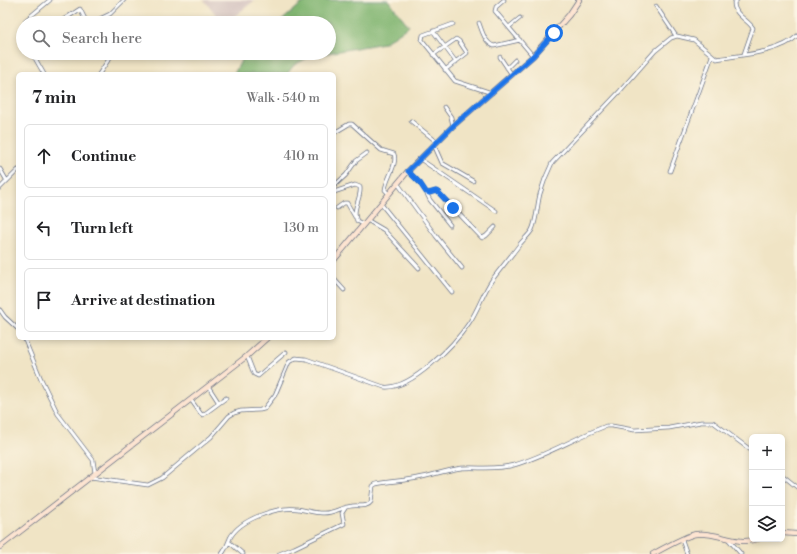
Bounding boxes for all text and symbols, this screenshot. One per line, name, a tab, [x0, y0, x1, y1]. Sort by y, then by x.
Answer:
search box	[16, 16, 336, 60]
route start	[545, 24, 563, 42]
icon: search	[30, 27, 52, 49]
text: Search here	[62, 29, 142, 48]
text: 7 min	[32, 87, 76, 109]
text: Walk · 540 m	[246, 90, 320, 106]
icon: ahead	[33, 145, 55, 167]
text: Continue	[71, 147, 136, 166]
text: 410 m	[283, 148, 319, 164]
route end	[444, 199, 462, 217]
icon: left	[33, 217, 55, 239]
text: Turn left	[71, 219, 133, 238]
text: 130 m	[284, 220, 319, 236]
icon: arrive	[33, 289, 55, 311]
text: Arrive at destination	[71, 291, 215, 310]
map controls	[749, 434, 785, 542]
button: +	[749, 434, 785, 470]
button: −	[749, 470, 785, 506]
button: layers	[749, 506, 785, 542]

